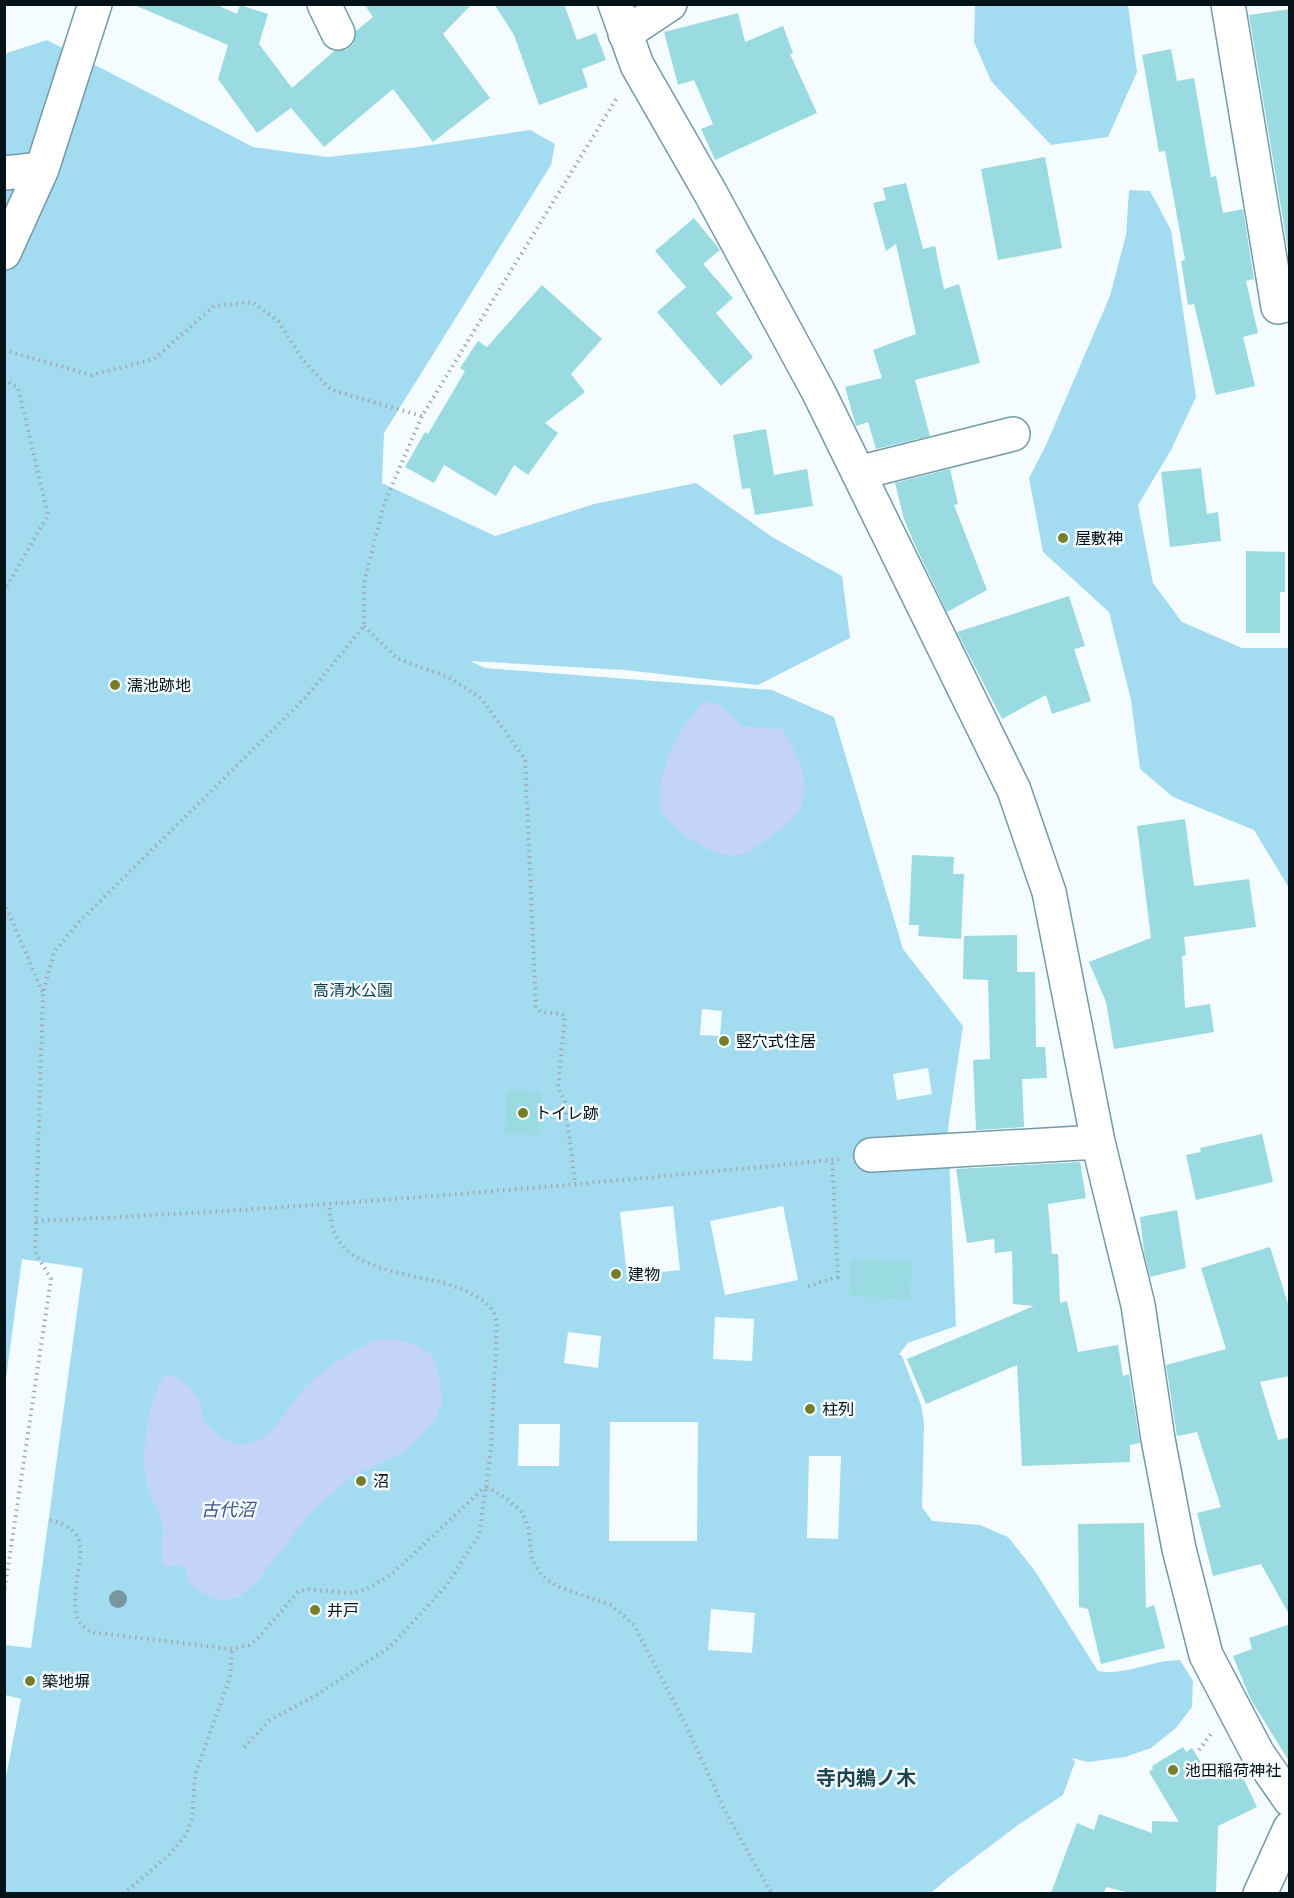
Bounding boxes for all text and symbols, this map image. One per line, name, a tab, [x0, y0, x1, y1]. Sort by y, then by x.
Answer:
place label: 屋敷神	[1075, 529, 1123, 549]
marker: 屋敷神	[1056, 531, 1070, 545]
place label: 濡池跡地	[127, 676, 191, 696]
marker: 濡池跡地	[108, 678, 122, 692]
park label: 高清水公園	[313, 981, 393, 1001]
place label: 竪穴式住居	[736, 1032, 816, 1052]
marker: 竪穴式住居	[717, 1034, 731, 1048]
place label: トイレ跡	[535, 1104, 599, 1124]
marker: トイレ跡	[516, 1106, 530, 1120]
place label: 建物	[628, 1265, 660, 1285]
marker: 建物	[609, 1267, 623, 1281]
place label: 柱列	[822, 1400, 854, 1420]
marker: 柱列	[803, 1402, 817, 1416]
place label: 沼	[373, 1472, 389, 1492]
marker: 沼	[354, 1474, 368, 1488]
water label: 古代沼	[201, 1499, 258, 1521]
place label: 井戸	[327, 1601, 359, 1621]
marker: 井戸	[308, 1603, 322, 1617]
place label: 築地塀	[42, 1672, 90, 1692]
marker: 築地塀	[23, 1674, 37, 1688]
place label: 池田稲荷神社	[1185, 1761, 1281, 1781]
marker: 池田稲荷神社	[1166, 1763, 1180, 1777]
district label: 寺内鵜ノ木	[816, 1767, 916, 1791]

